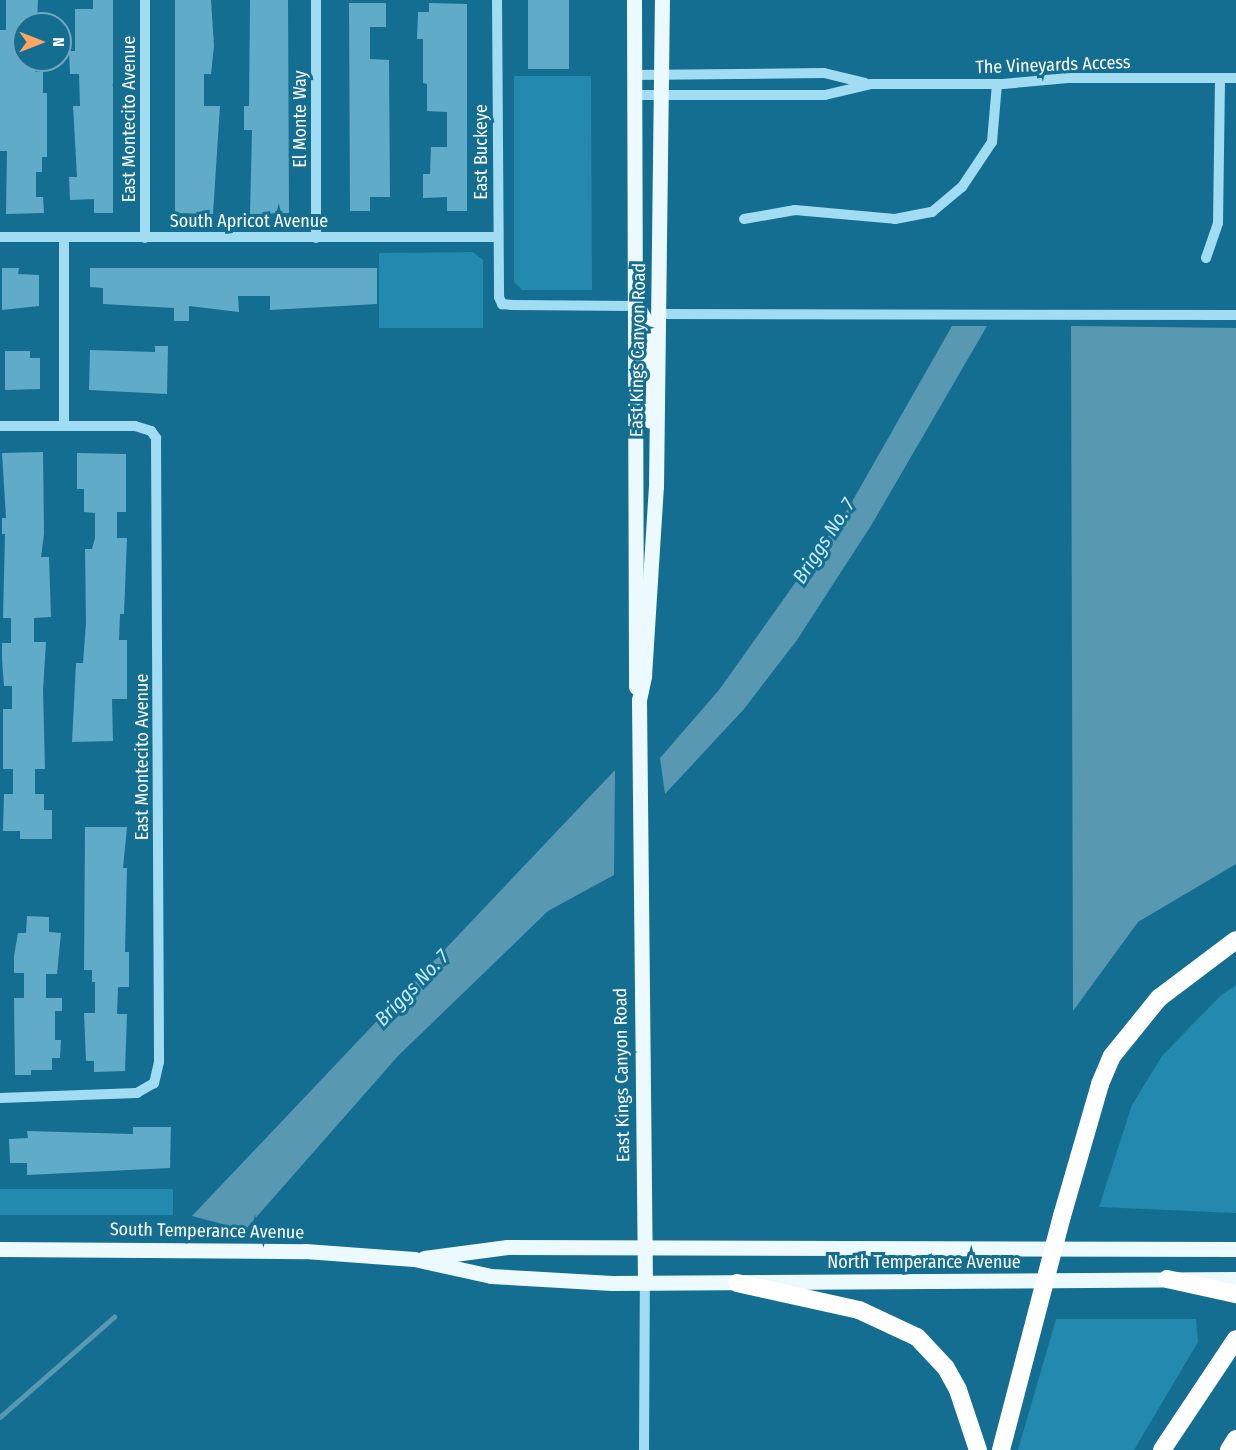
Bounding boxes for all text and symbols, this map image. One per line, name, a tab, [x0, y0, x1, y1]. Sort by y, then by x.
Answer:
north arrow	[12, 12, 72, 72]
street label: East Montecito Avenue	[118, 36, 140, 202]
text: N	[49, 37, 68, 47]
street label: The Vineyards Access	[975, 51, 1131, 79]
street label: El Monte Way	[289, 70, 311, 168]
street label: East Buckeye	[470, 104, 492, 200]
street label: South Apricot Avenue	[170, 210, 328, 232]
street label: East Kings Canyon Road	[626, 263, 650, 437]
water label: Briggs No. 7	[788, 494, 860, 588]
street label: East Montecito Avenue	[131, 674, 153, 840]
water label: Briggs No. 7	[370, 945, 454, 1031]
street label: East Kings Canyon Road	[610, 988, 634, 1162]
street label: South Temperance Avenue	[110, 1219, 304, 1243]
street label: North Temperance Avenue	[827, 1251, 1021, 1273]

